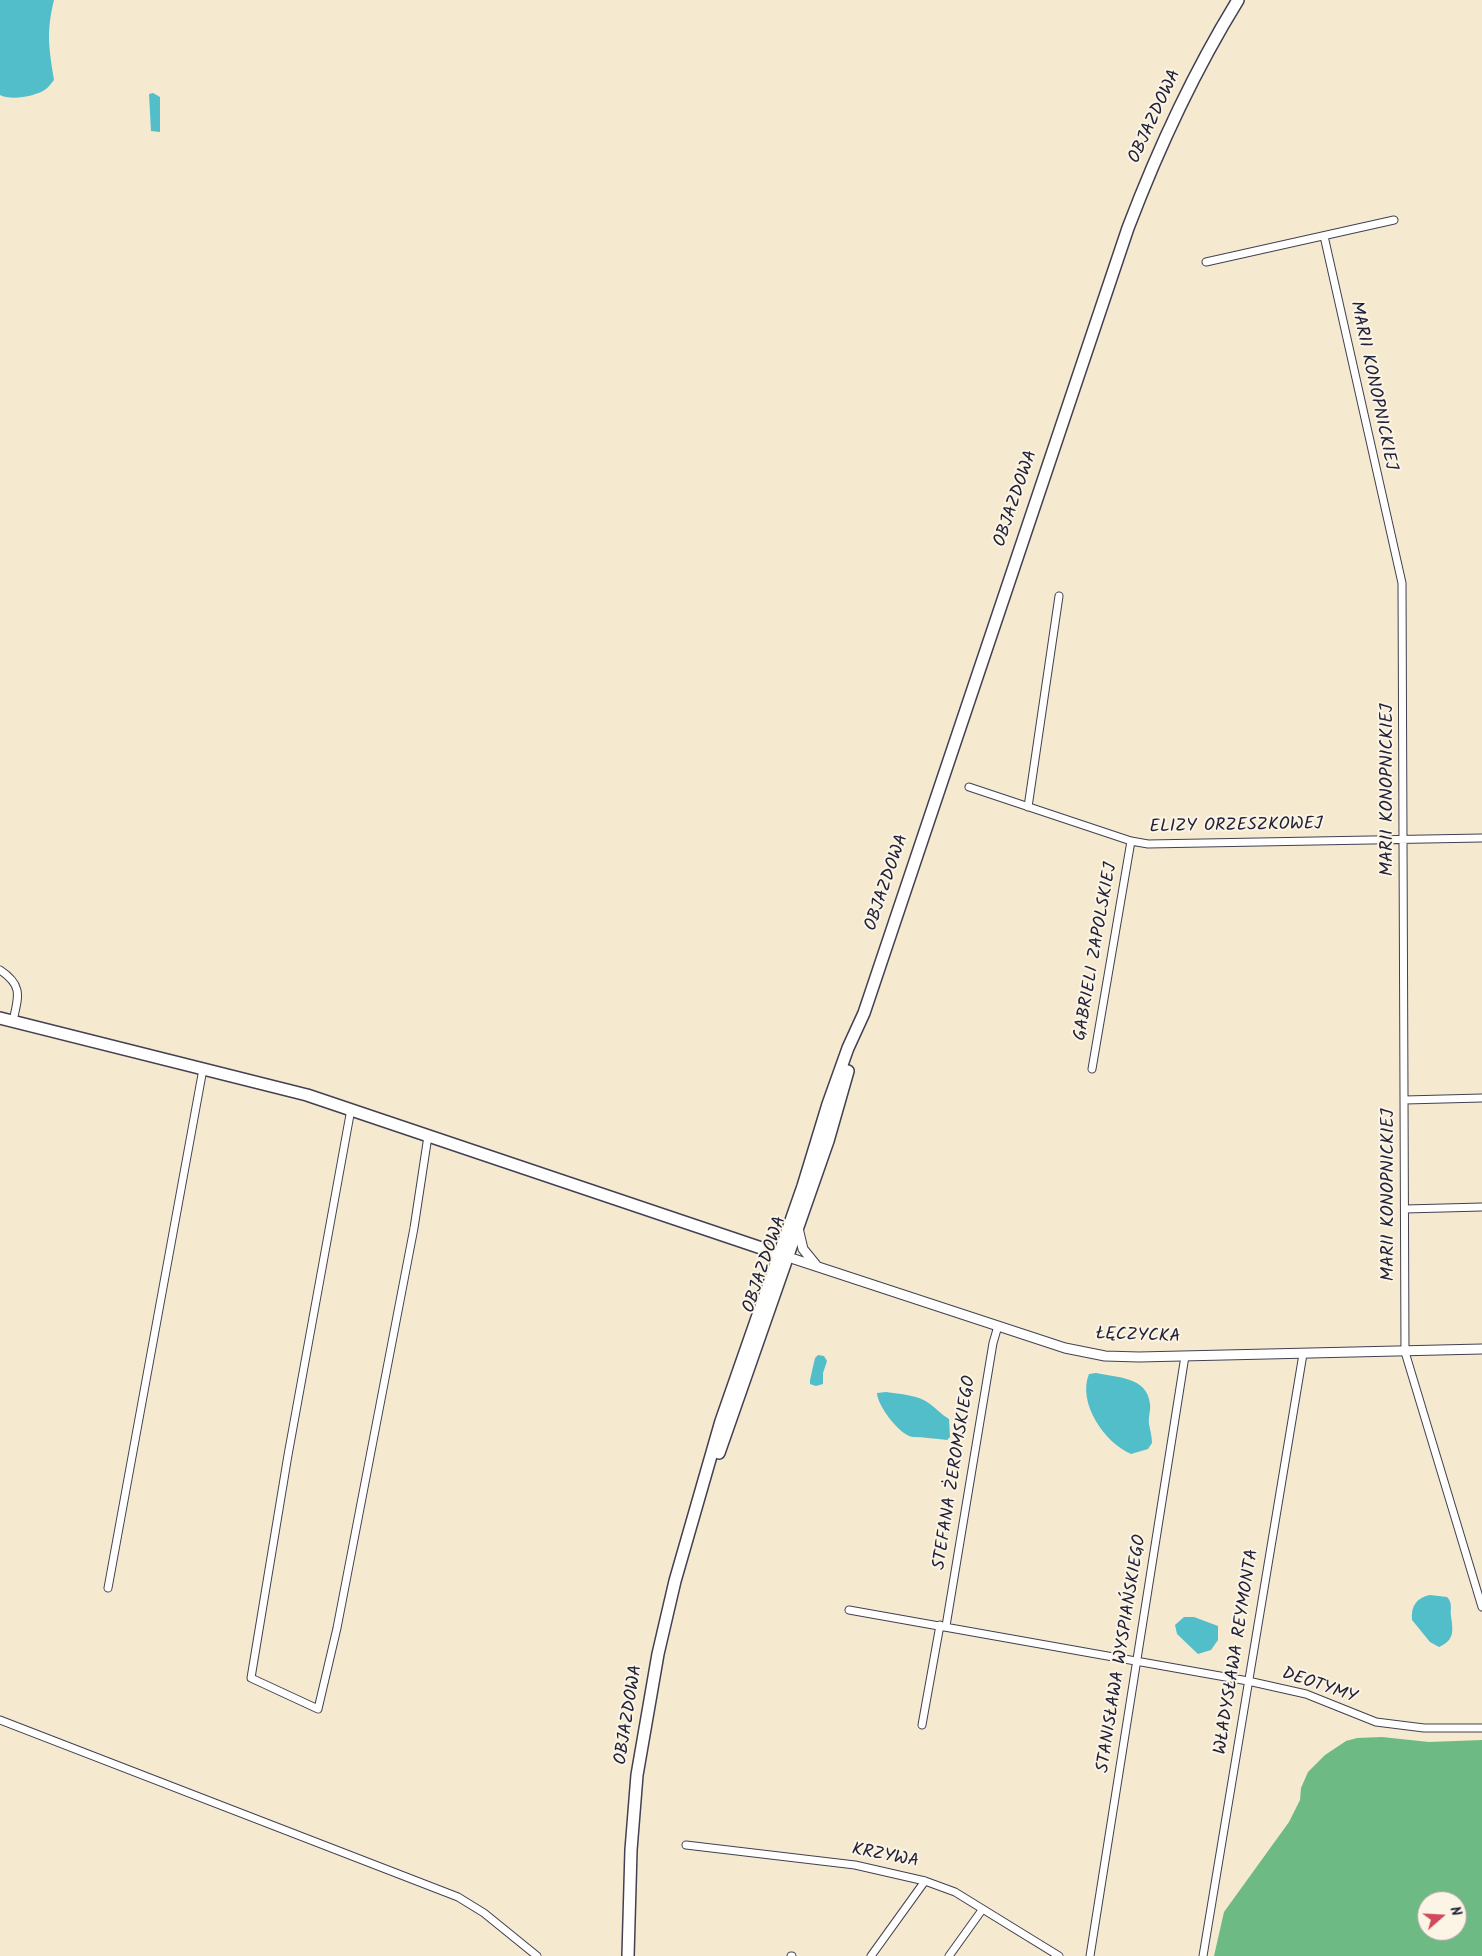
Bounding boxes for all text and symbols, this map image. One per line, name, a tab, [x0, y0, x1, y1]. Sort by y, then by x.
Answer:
street label: OBJAZDOWA	[1125, 67, 1187, 167]
street label: MARII KONOPNICKIEJ	[1344, 299, 1400, 473]
street label: OBJAZDOWA	[990, 448, 1044, 550]
street label: MARII KONOPNICKIEJ	[1378, 704, 1400, 876]
street label: ELIZY ORZESZKOWEJ	[1149, 815, 1323, 839]
street label: OBJAZDOWA	[861, 832, 915, 934]
street label: GABRIELI ZAPOLSKIEJ	[1071, 861, 1123, 1043]
street label: MARII KONOPNICKIEJ	[1379, 1109, 1401, 1281]
street label: OBJAZDOWA	[739, 1214, 793, 1316]
street label: ŁĘCZYCKA	[1095, 1325, 1181, 1349]
street label: STEFANA ŻEROMSKIEGO	[930, 1374, 982, 1572]
street label: STANISŁAWA WYSPIAŃSKIEGO	[1094, 1533, 1152, 1775]
street label: WŁADYSŁAWA REYMONTA	[1211, 1548, 1265, 1756]
street label: OBJAZDOWA	[611, 1664, 649, 1766]
street label: DEOTYMY	[1279, 1664, 1359, 1710]
street label: KRZYWA	[850, 1840, 920, 1874]
north arrow	[1417, 1891, 1467, 1941]
text: N	[1443, 1904, 1467, 1919]

